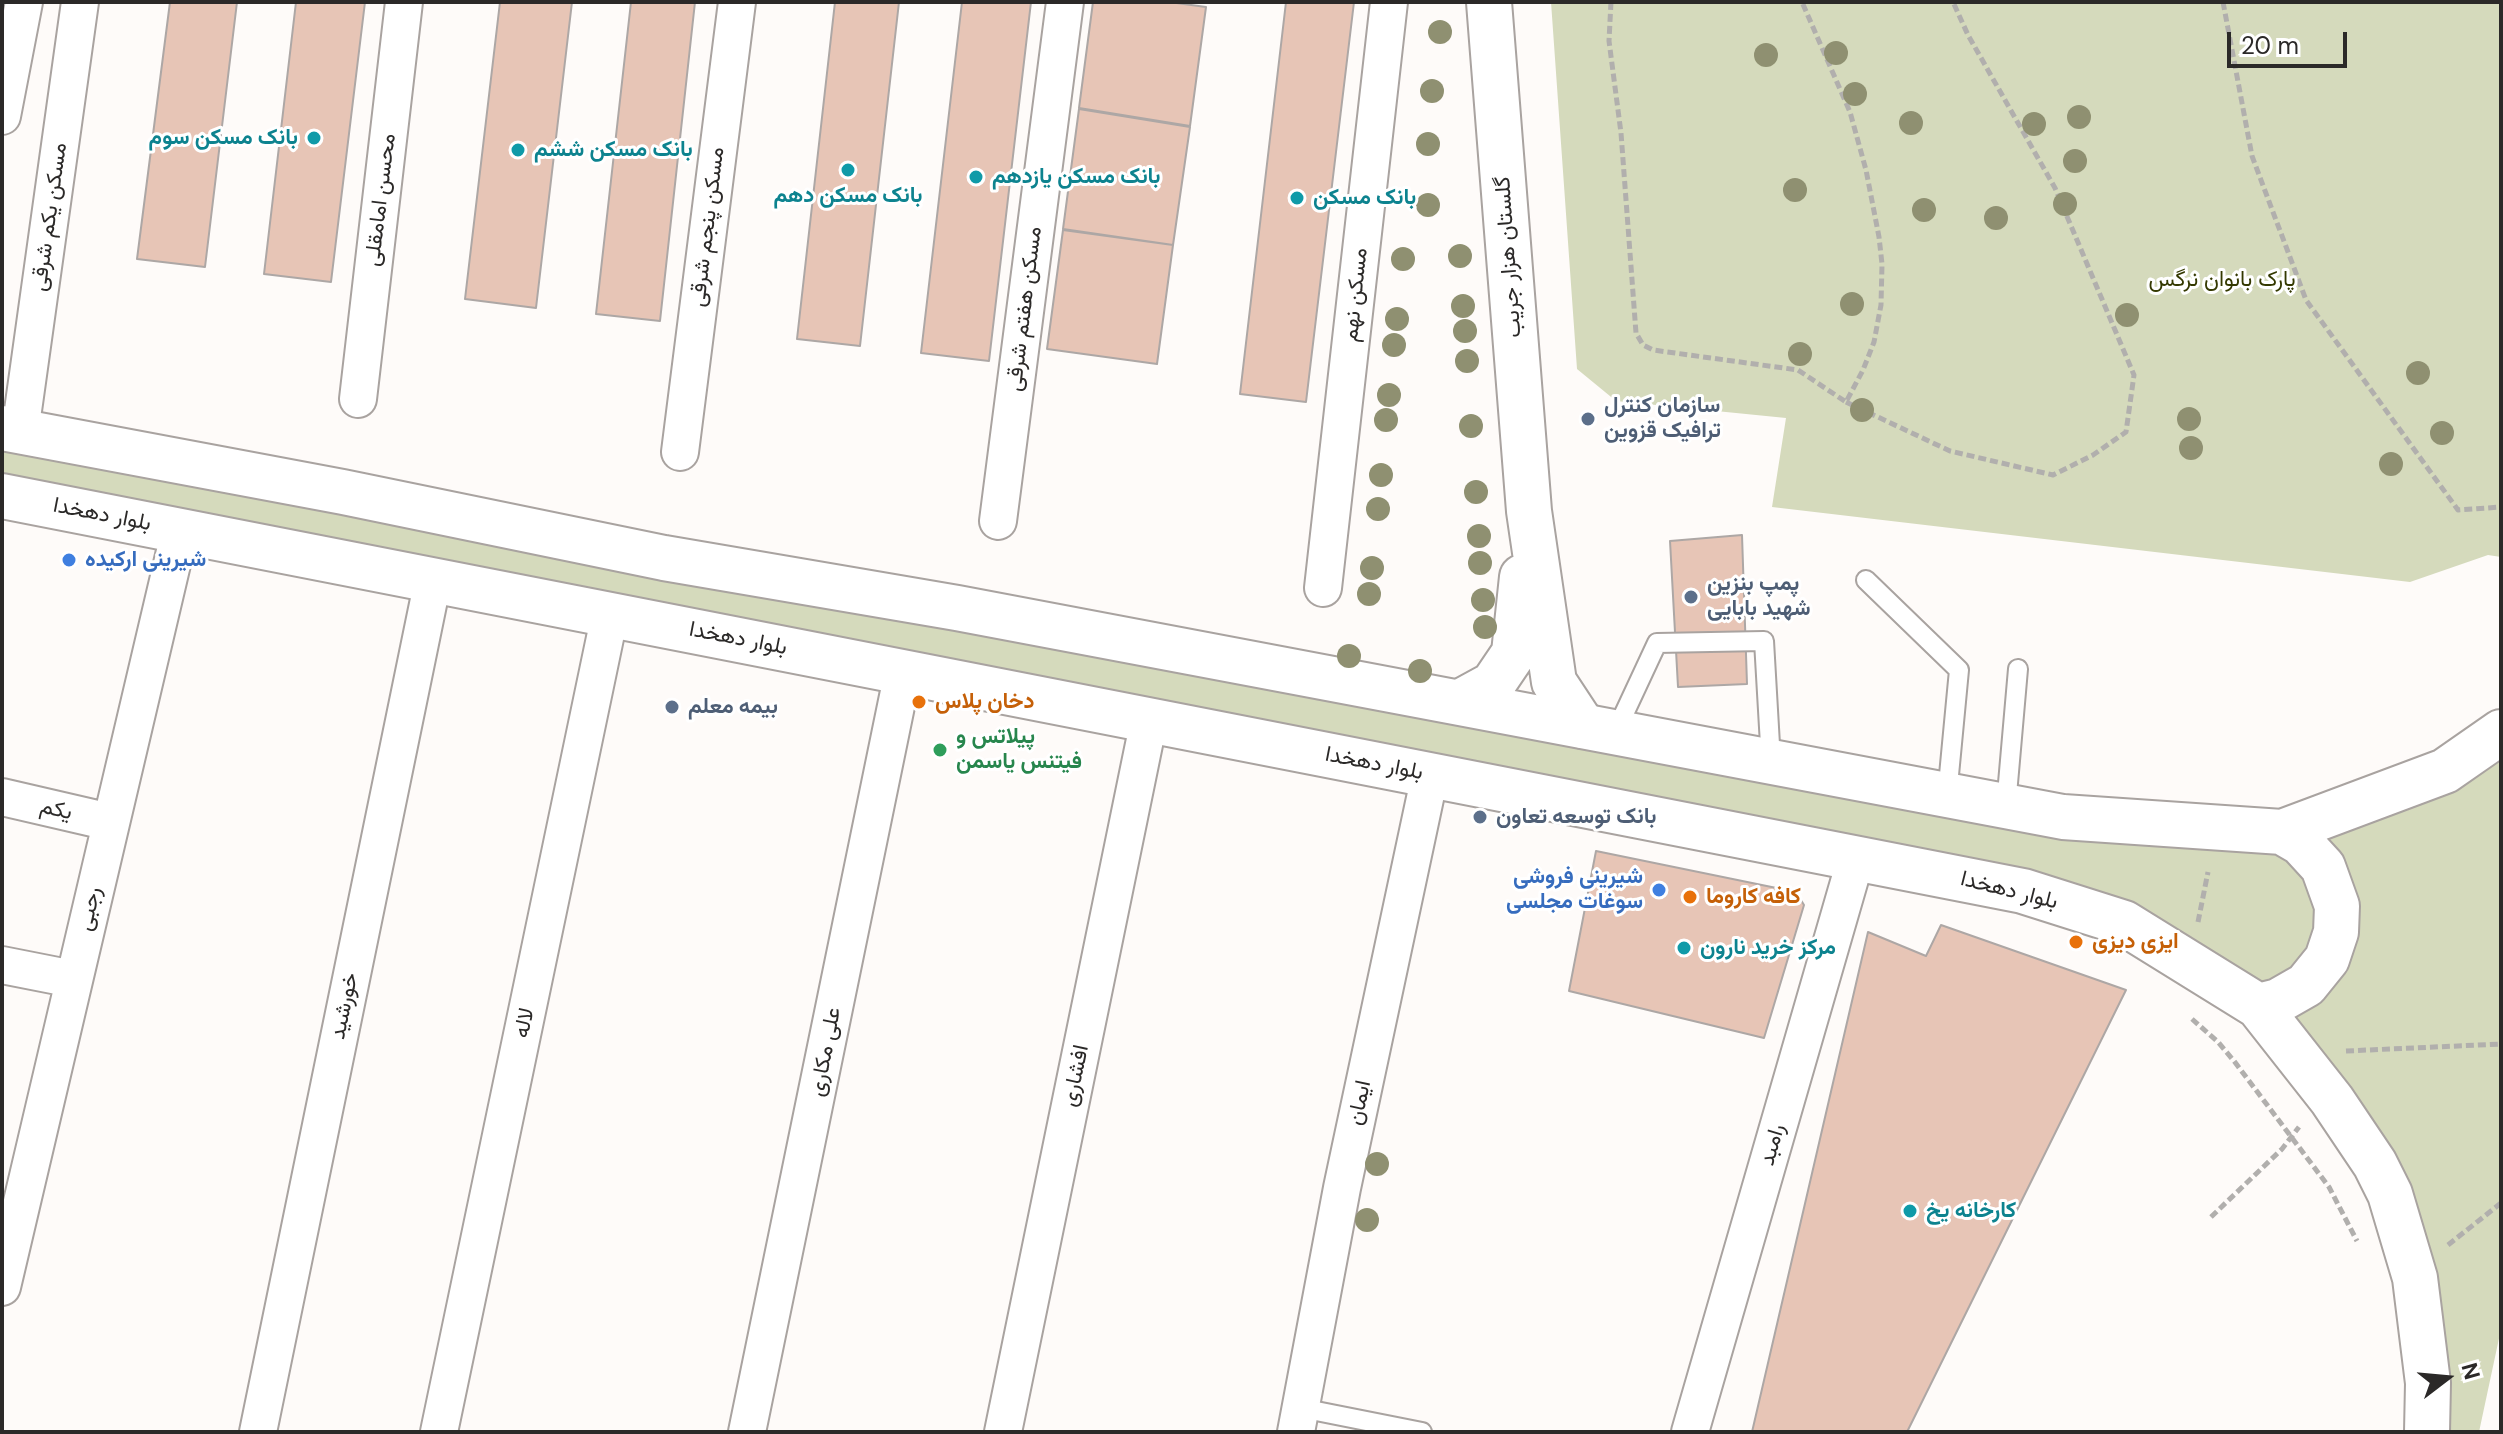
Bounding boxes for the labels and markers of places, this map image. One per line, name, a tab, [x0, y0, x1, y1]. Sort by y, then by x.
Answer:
place label: بانک مسکن سوم	[149, 125, 298, 151]
marker: بانک مسکن سوم	[305, 129, 323, 147]
place label: بانک مسکن ششم	[534, 137, 693, 163]
marker: بانک مسکن ششم	[509, 141, 527, 159]
marker: بانک مسکن دهم	[839, 161, 857, 179]
place label: بانک مسکن یازدهم	[992, 164, 1160, 190]
marker: بانک مسکن یازدهم	[967, 168, 985, 186]
place label: بانک مسکن دهم	[773, 183, 923, 209]
place label: بانک مسکن	[1313, 185, 1416, 211]
marker: بانک مسکن	[1288, 189, 1306, 207]
place label: سازمان کنترل ترافیک قزوین	[1604, 393, 1721, 444]
marker: سازمان کنترل ترافیک قزوین	[1579, 410, 1597, 428]
place label: شیرینی ارکیده	[85, 547, 206, 573]
marker: شیرینی ارکیده	[60, 551, 78, 569]
place label: پمپ بنزین شهید بابایی	[1707, 571, 1811, 622]
marker: پمپ بنزین شهید بابایی	[1682, 588, 1700, 606]
place label: دخان پلاس	[935, 689, 1034, 715]
marker: دخان پلاس	[910, 693, 928, 711]
place label: بیمه معلم	[688, 694, 778, 720]
marker: بیمه معلم	[663, 698, 681, 716]
place label: پیلاتس و فیتنس یاسمن	[956, 724, 1082, 776]
marker: پیلاتس و فیتنس یاسمن	[931, 741, 949, 759]
place label: بانک توسعه تعاون	[1496, 804, 1656, 830]
marker: بانک توسعه تعاون	[1471, 808, 1489, 826]
place label: شیرینی فروشی سوغات مجلسی	[1506, 864, 1643, 916]
marker: شیرینی فروشی سوغات مجلسی	[1650, 881, 1668, 899]
place label: کافه کاروما	[1706, 884, 1801, 910]
marker: کافه کاروما	[1681, 888, 1699, 906]
place label: ایزی دیزی	[2092, 929, 2179, 955]
marker: ایزی دیزی	[2067, 933, 2085, 951]
place label: مرکز خرید نارون	[1700, 935, 1836, 961]
marker: مرکز خرید نارون	[1675, 939, 1693, 957]
place label: کارخانه یخ	[1926, 1198, 2016, 1224]
marker: کارخانه یخ	[1901, 1202, 1919, 1220]

